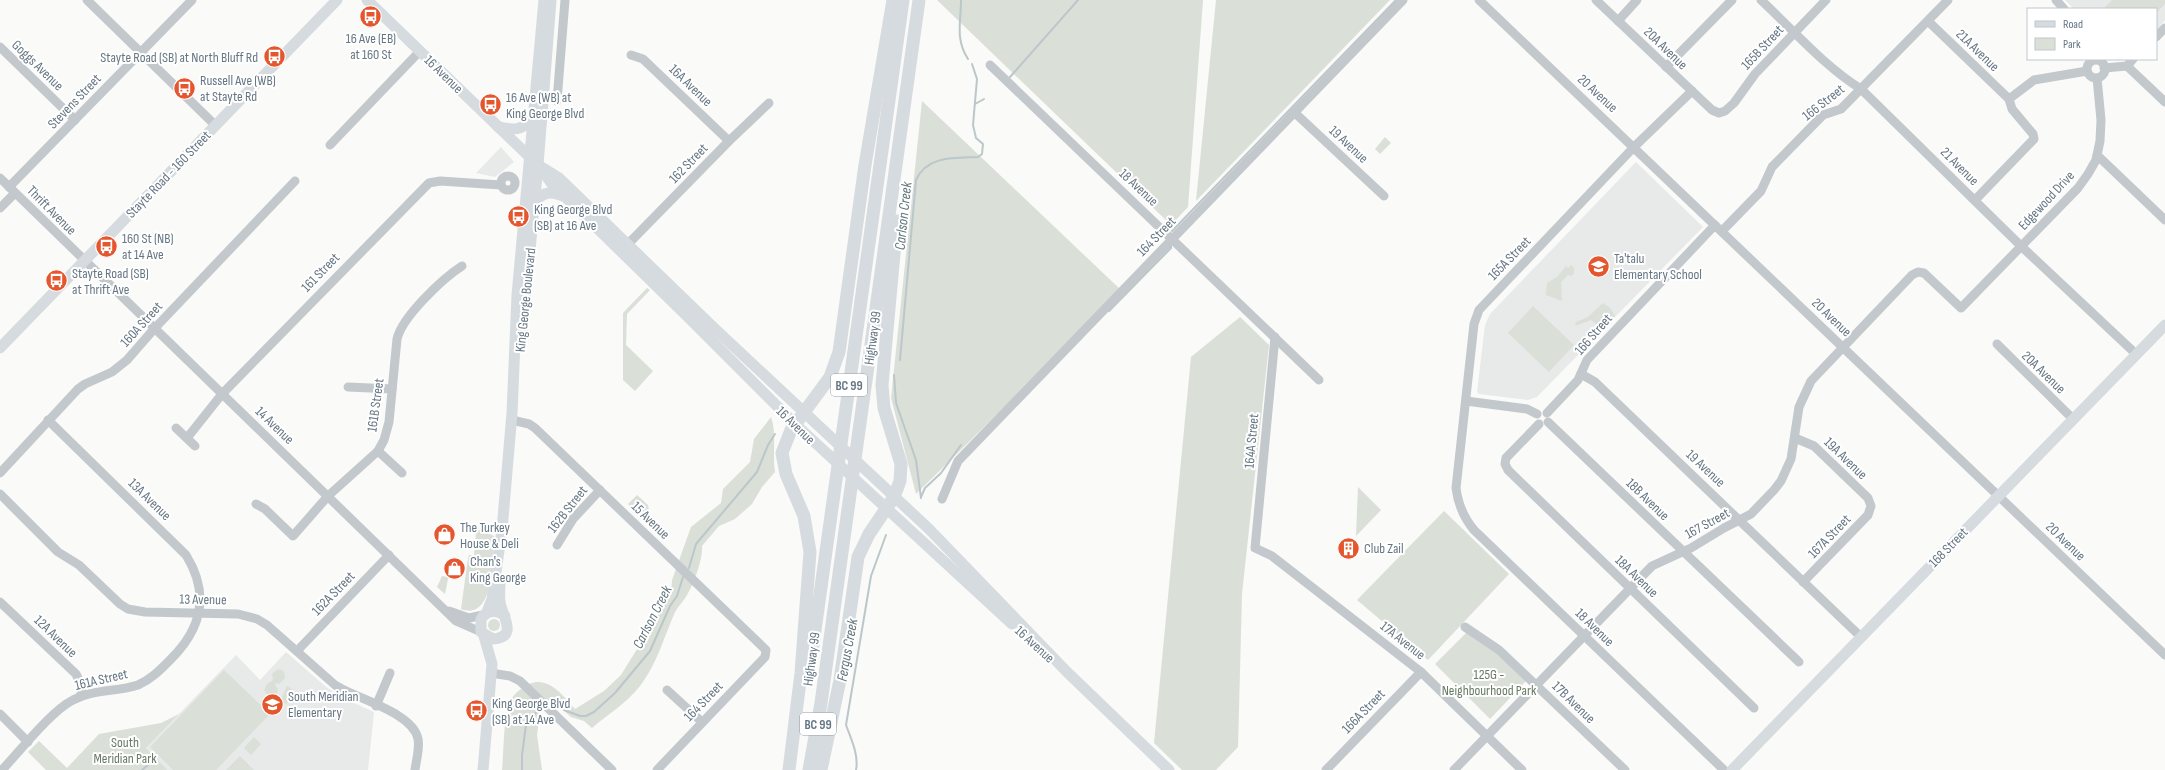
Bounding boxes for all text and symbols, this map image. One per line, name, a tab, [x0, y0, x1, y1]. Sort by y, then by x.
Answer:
bus stop icon: 16 Ave (EB) at 160 St	[358, 3, 384, 29]
legend	[2027, 8, 2157, 60]
text: Road	[2063, 17, 2083, 32]
street label: 165B Street	[1738, 22, 1787, 73]
street label: 20A Avenue	[1640, 23, 1691, 73]
street label: 21A Avenue	[1953, 26, 2003, 75]
place label: 16 Ave (EB) at 160 St	[346, 30, 396, 63]
street label: Goggs Avenue	[8, 37, 67, 94]
text: Park	[2063, 37, 2081, 52]
bus stop icon: Stayte Road (SB) at North Bluff Rd	[261, 44, 287, 70]
place label: Stayte Road (SB) at North Bluff Rd	[100, 49, 258, 66]
street label: 16 Avenue	[421, 52, 467, 97]
street label: 16A Avenue	[666, 61, 716, 110]
street label: Stevens Street	[44, 70, 105, 132]
street label: 20 Avenue	[1574, 71, 1621, 116]
place label: Russell Ave (WB) at Stayte Rd	[200, 72, 276, 105]
bus stop icon: Russell Ave (WB) at Stayte Rd	[172, 75, 198, 101]
street label: 166 Street	[1799, 81, 1848, 124]
place label: 16 Ave (WB) at King George Blvd	[506, 89, 584, 122]
bus stop icon: 16 Ave (WB) at King George Blvd	[477, 92, 503, 118]
street label: 19 Avenue	[1325, 122, 1372, 167]
street label: Stayte Road - 160 Street	[122, 127, 214, 222]
street label: 162 Street	[665, 140, 711, 187]
street label: 21 Avenue	[1937, 144, 1982, 189]
street label: 18 Avenue	[1115, 165, 1162, 210]
street label: Edgewood Drive	[2015, 167, 2078, 233]
water label: Carlson Creek	[890, 181, 917, 251]
street label: Thrift Avenue	[23, 182, 80, 239]
place label: King George Blvd (SB) at 16 Ave	[534, 201, 612, 234]
bus stop icon: King George Blvd (SB) at 16 Ave	[505, 204, 531, 230]
street label: 164 Street	[1133, 213, 1179, 260]
place label: 160 St (NB) at 14 Ave	[122, 230, 173, 263]
bus stop icon: 160 St (NB) at 14 Ave	[93, 233, 119, 259]
street label: 165A Street	[1484, 233, 1534, 284]
street label: King George Boulevard	[512, 247, 539, 353]
street label: 161 Street	[298, 249, 343, 295]
place label: Ta'talu Elementary School	[1614, 250, 1702, 283]
school or university icon: Ta'talu Elementary School	[1586, 253, 1612, 279]
place label: Stayte Road (SB) at Thrift Ave	[72, 265, 149, 298]
bus stop icon: Stayte Road (SB) at Thrift Ave	[43, 268, 69, 294]
street label: 20 Avenue	[1808, 294, 1855, 340]
street label: 160A Street	[117, 298, 166, 350]
street label: Highway 99	[860, 310, 885, 366]
street label: 166 Street	[1571, 310, 1616, 358]
street label: 20A Avenue	[2018, 347, 2069, 397]
road number: BC 99	[831, 374, 867, 396]
street label: 161B Street	[363, 377, 388, 433]
street label: 14 Avenue	[252, 403, 298, 448]
street label: 16 Avenue	[773, 403, 819, 448]
street label: 164A Street	[1241, 413, 1262, 469]
street label: 19A Avenue	[1820, 434, 1871, 483]
street label: 19 Avenue	[1682, 446, 1729, 491]
street label: 13A Avenue	[125, 475, 175, 524]
street label: 18B Avenue	[1622, 475, 1673, 524]
street label: 162B Street	[544, 482, 591, 536]
street label: 15 Avenue	[628, 498, 673, 543]
street label: 167 Street	[1682, 504, 1733, 543]
street label: 167A Street	[1804, 511, 1854, 562]
street label: 20 Avenue	[2042, 518, 2089, 564]
place label: The Turkey House & Deli	[460, 519, 519, 552]
shop icon: The Turkey House & Deli	[431, 522, 457, 548]
street label: 168 Street	[1925, 524, 1971, 571]
building icon: Club Zail	[1335, 535, 1361, 561]
place label: Club Zail	[1364, 540, 1404, 557]
street label: 18A Avenue	[1612, 552, 1662, 601]
place label: Chan's King George	[470, 553, 526, 586]
shop icon: Chan's King George	[442, 556, 468, 582]
street label: 162A Street	[308, 568, 358, 619]
water label: Carlson Creek	[628, 582, 677, 652]
street label: 13 Avenue	[179, 591, 227, 608]
street label: 18 Avenue	[1572, 605, 1618, 650]
street label: 12A Avenue	[31, 612, 81, 661]
water label: Fergus Creek	[833, 617, 862, 683]
street label: 17A Avenue	[1377, 617, 1429, 663]
street label: 16 Avenue	[1011, 622, 1058, 667]
street label: Highway 99	[799, 631, 824, 687]
street label: 161A Street	[73, 665, 129, 694]
park label: 125G - Neighbourhood Park	[1442, 666, 1537, 699]
street label: 164 Street	[680, 678, 726, 725]
street label: 17B Avenue	[1549, 678, 1599, 727]
street label: 166A Street	[1338, 686, 1389, 737]
place label: South Meridian Elementary	[288, 688, 359, 721]
school or university icon: South Meridian Elementary	[260, 691, 286, 717]
place label: King George Blvd (SB) at 14 Ave	[492, 695, 570, 728]
bus stop icon: King George Blvd (SB) at 14 Ave	[463, 698, 489, 724]
road number: BC 99	[800, 713, 836, 735]
park label: South Meridian Park	[93, 734, 157, 767]

